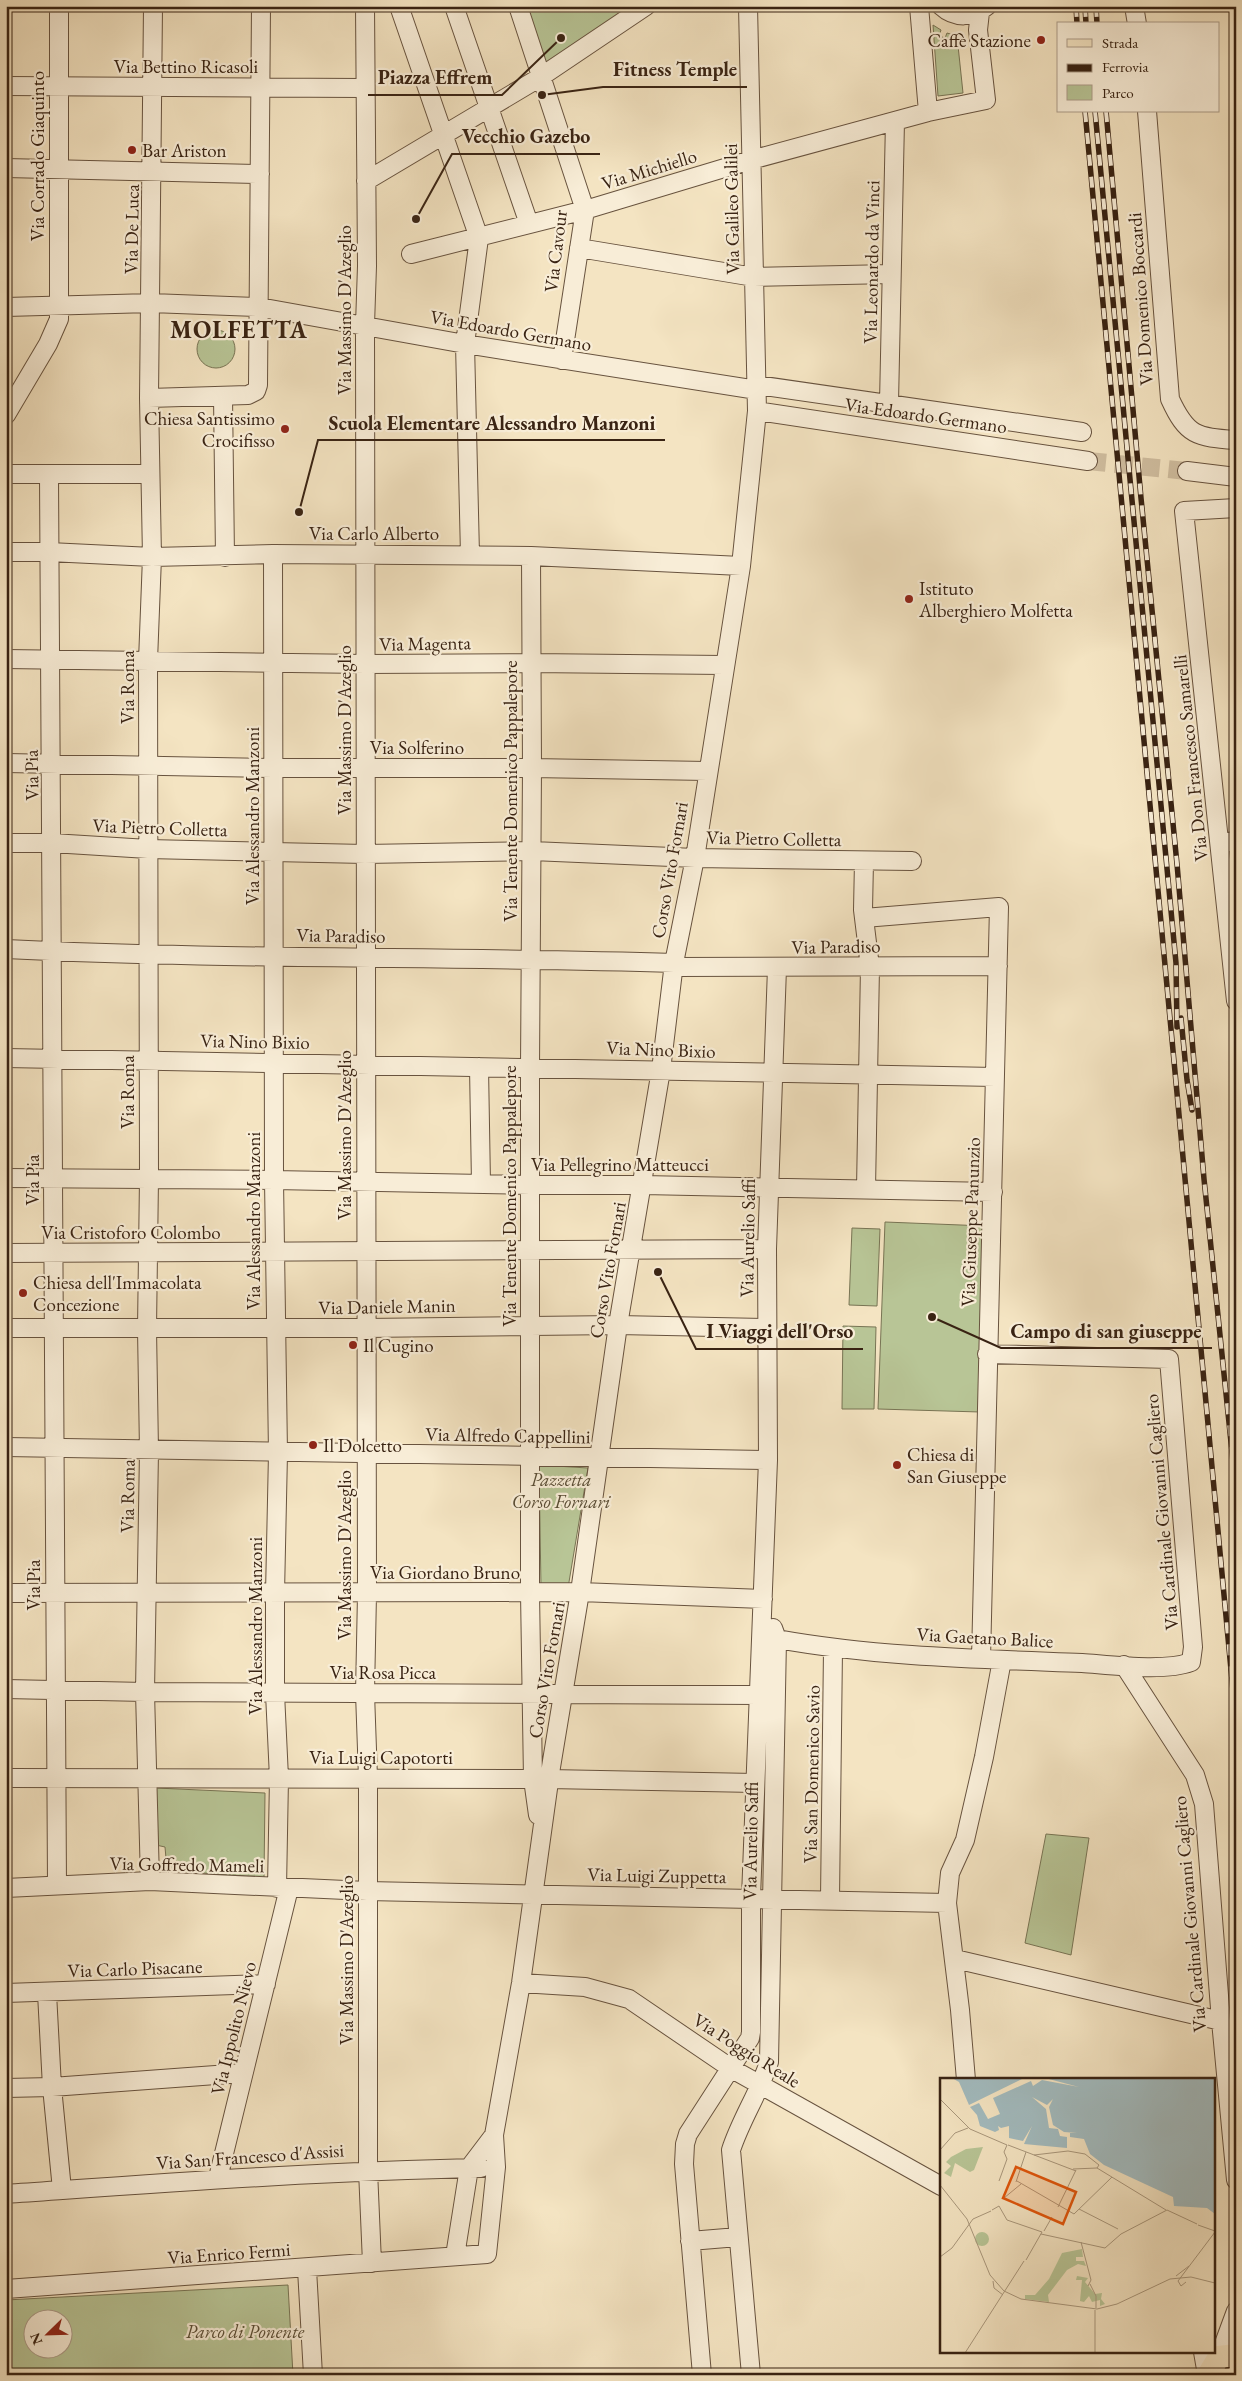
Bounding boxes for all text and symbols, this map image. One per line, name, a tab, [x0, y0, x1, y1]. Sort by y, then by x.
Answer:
legend	[1057, 22, 1220, 112]
place label: Caffè Stazione	[928, 28, 1031, 53]
text: Strada	[1102, 33, 1138, 52]
marker: Caffè Stazione	[1035, 34, 1047, 46]
callout: Fitness Temple	[603, 52, 747, 87]
street label: Via Bettino Ricasoli	[114, 54, 259, 79]
text: Fitness Temple	[613, 56, 737, 82]
text: Ferrovia	[1102, 57, 1149, 76]
callout: Piazza Effrem	[368, 60, 502, 95]
text: Piazza Effrem	[378, 64, 492, 90]
street label: Via Corrado Giaquinto	[25, 71, 50, 241]
text: Parco	[1102, 83, 1134, 102]
callout: Vecchio Gazebo	[452, 119, 600, 154]
text: Vecchio Gazebo	[462, 123, 590, 149]
place label: Bar Ariston	[142, 138, 227, 163]
street label: Via Michiello	[598, 143, 700, 196]
street label: Via Galileo Galilei	[718, 143, 745, 275]
marker: Bar Ariston	[126, 144, 138, 156]
street label: Via Leonardo da Vinci	[858, 180, 885, 344]
street label: Via De Luca	[118, 183, 145, 274]
street label: Via Cavour	[538, 208, 573, 294]
street label: Via Domenico Boccardi	[1122, 211, 1159, 386]
street label: Via Massimo D'Azeglio	[332, 225, 357, 395]
street label: Via Edoardo Germano	[428, 304, 594, 357]
district label: MOLFETTA	[170, 314, 308, 345]
street label: Via Edoardo Germano	[843, 392, 1009, 439]
callout: Scuola Elementare Alessandro Manzoni	[318, 405, 665, 440]
place label: Chiesa Santissimo Crocifisso	[144, 406, 275, 453]
text: Scuola Elementare Alessandro Manzoni	[329, 410, 656, 436]
marker: Chiesa Santissimo Crocifisso	[279, 423, 291, 435]
street label: Via Carlo Alberto	[309, 521, 439, 546]
place label: Istituto Alberghiero Molfetta	[918, 576, 1073, 623]
marker: Istituto Alberghiero Molfetta	[903, 593, 915, 605]
street label: Via Magenta	[379, 630, 472, 657]
street label: Via Massimo D'Azeglio	[332, 645, 357, 815]
street label: Via Roma	[115, 650, 140, 724]
street label: Via Don Francesco Samarelli	[1167, 653, 1214, 862]
street label: Via Tenente Domenico Pappalepore	[498, 660, 523, 922]
street label: Via Alessandro Manzoni	[240, 727, 265, 905]
street label: Via Solferino	[370, 735, 464, 760]
street label: Via Pia	[19, 749, 44, 801]
street label: Corso Vito Fornari	[645, 799, 694, 940]
street label: Via Pietro Colletta	[92, 813, 228, 842]
street label: Via Pietro Colletta	[706, 825, 842, 852]
street label: Via Paradiso	[296, 922, 386, 949]
street label: Via Paradiso	[791, 933, 881, 960]
street label: Via Nino Bixio	[200, 1028, 310, 1055]
street label: Via Nino Bixio	[606, 1035, 716, 1064]
street label: Via Massimo D'Azeglio	[332, 1050, 357, 1220]
street label: Via Roma	[115, 1055, 140, 1129]
street label: Via Tenente Domenico Pappalepore	[497, 1065, 522, 1327]
street label: Via Alessandro Manzoni	[241, 1132, 266, 1310]
street label: Via Giuseppe Panunzio	[955, 1137, 986, 1307]
street label: Via Pellegrino Matteucci	[531, 1152, 709, 1177]
street label: Via Pia	[20, 1154, 45, 1206]
street label: Via Aurelio Saffi	[734, 1178, 761, 1298]
street label: Corso Vito Fornari	[583, 1199, 632, 1340]
street label: Via Cristoforo Colombo	[41, 1220, 221, 1245]
place label: Chiesa dell'Immacolata Concezione	[33, 1270, 202, 1317]
marker: Chiesa dell'Immacolata Concezione	[17, 1287, 29, 1299]
street label: Via Daniele Manin	[318, 1293, 456, 1320]
callout: Campo di san giuseppe	[1001, 1313, 1212, 1348]
callout: I Viaggi dell'Orso	[696, 1314, 863, 1349]
text: I Viaggi dell'Orso	[707, 1318, 853, 1344]
text: Campo di san giuseppe	[1010, 1318, 1202, 1344]
place label: Il Cugino	[363, 1333, 434, 1358]
marker: Il Cugino	[347, 1339, 359, 1351]
street label: Via Cardinale Giovanni Cagliero	[1139, 1393, 1184, 1631]
street label: Via Alfredo Cappellini	[425, 1422, 591, 1449]
place label: Il Dolcetto	[323, 1433, 402, 1458]
marker: Il Dolcetto	[307, 1439, 319, 1451]
place label: Chiesa di San Giuseppe	[907, 1442, 1006, 1489]
street label: Via Roma	[114, 1459, 141, 1533]
marker: Chiesa di San Giuseppe	[891, 1459, 903, 1471]
park label: Pazzetta Corso Fornari	[512, 1467, 612, 1514]
street label: Via Massimo D'Azeglio	[332, 1470, 357, 1640]
street label: Via Alessandro Manzoni	[243, 1537, 268, 1715]
street label: Via Pia	[21, 1559, 46, 1611]
street label: Via Giordano Bruno	[370, 1560, 520, 1585]
street label: Corso Vito Fornari	[522, 1599, 571, 1740]
street label: Via Gaetano Balice	[916, 1621, 1054, 1654]
street label: Via Rosa Picca	[330, 1660, 437, 1685]
street label: Via San Domenico Savio	[797, 1685, 826, 1863]
street label: Via Luigi Capotorti	[309, 1745, 453, 1770]
street label: Via Aurelio Saffi	[737, 1781, 764, 1901]
street label: Via Cardinale Giovanni Cagliero	[1167, 1795, 1212, 2033]
street label: Via Goffredo Mameli	[109, 1851, 265, 1878]
street label: Via Luigi Zuppetta	[587, 1862, 727, 1889]
street label: Via Massimo D'Azeglio	[334, 1875, 359, 2045]
street label: Via Carlo Pisacane	[67, 1954, 203, 1983]
street label: Via Ippolito Nievo	[205, 1959, 262, 2097]
street label: Via Poggio Reale	[688, 2007, 805, 2093]
inset map	[940, 2078, 1214, 2354]
street label: Via San Francesco d'Assisi	[155, 2137, 345, 2176]
street label: Via Enrico Fermi	[167, 2237, 292, 2270]
north arrow	[22, 2308, 72, 2358]
park label: Parco di Ponente	[186, 2319, 305, 2344]
text: N	[25, 2330, 47, 2348]

